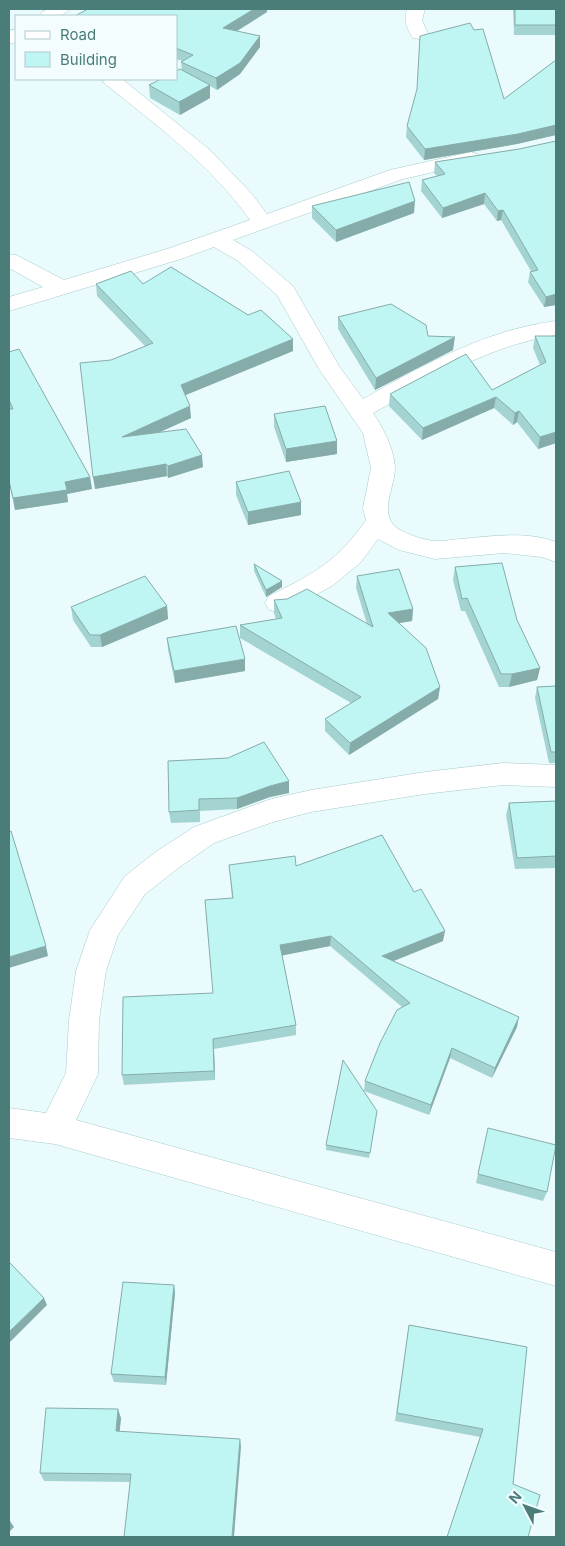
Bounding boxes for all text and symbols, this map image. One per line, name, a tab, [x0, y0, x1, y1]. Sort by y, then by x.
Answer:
legend	[15, 15, 178, 80]
text: Road	[60, 25, 96, 44]
text: Building	[60, 50, 117, 69]
north arrow	[500, 1481, 550, 1531]
text: N	[505, 1488, 525, 1507]

